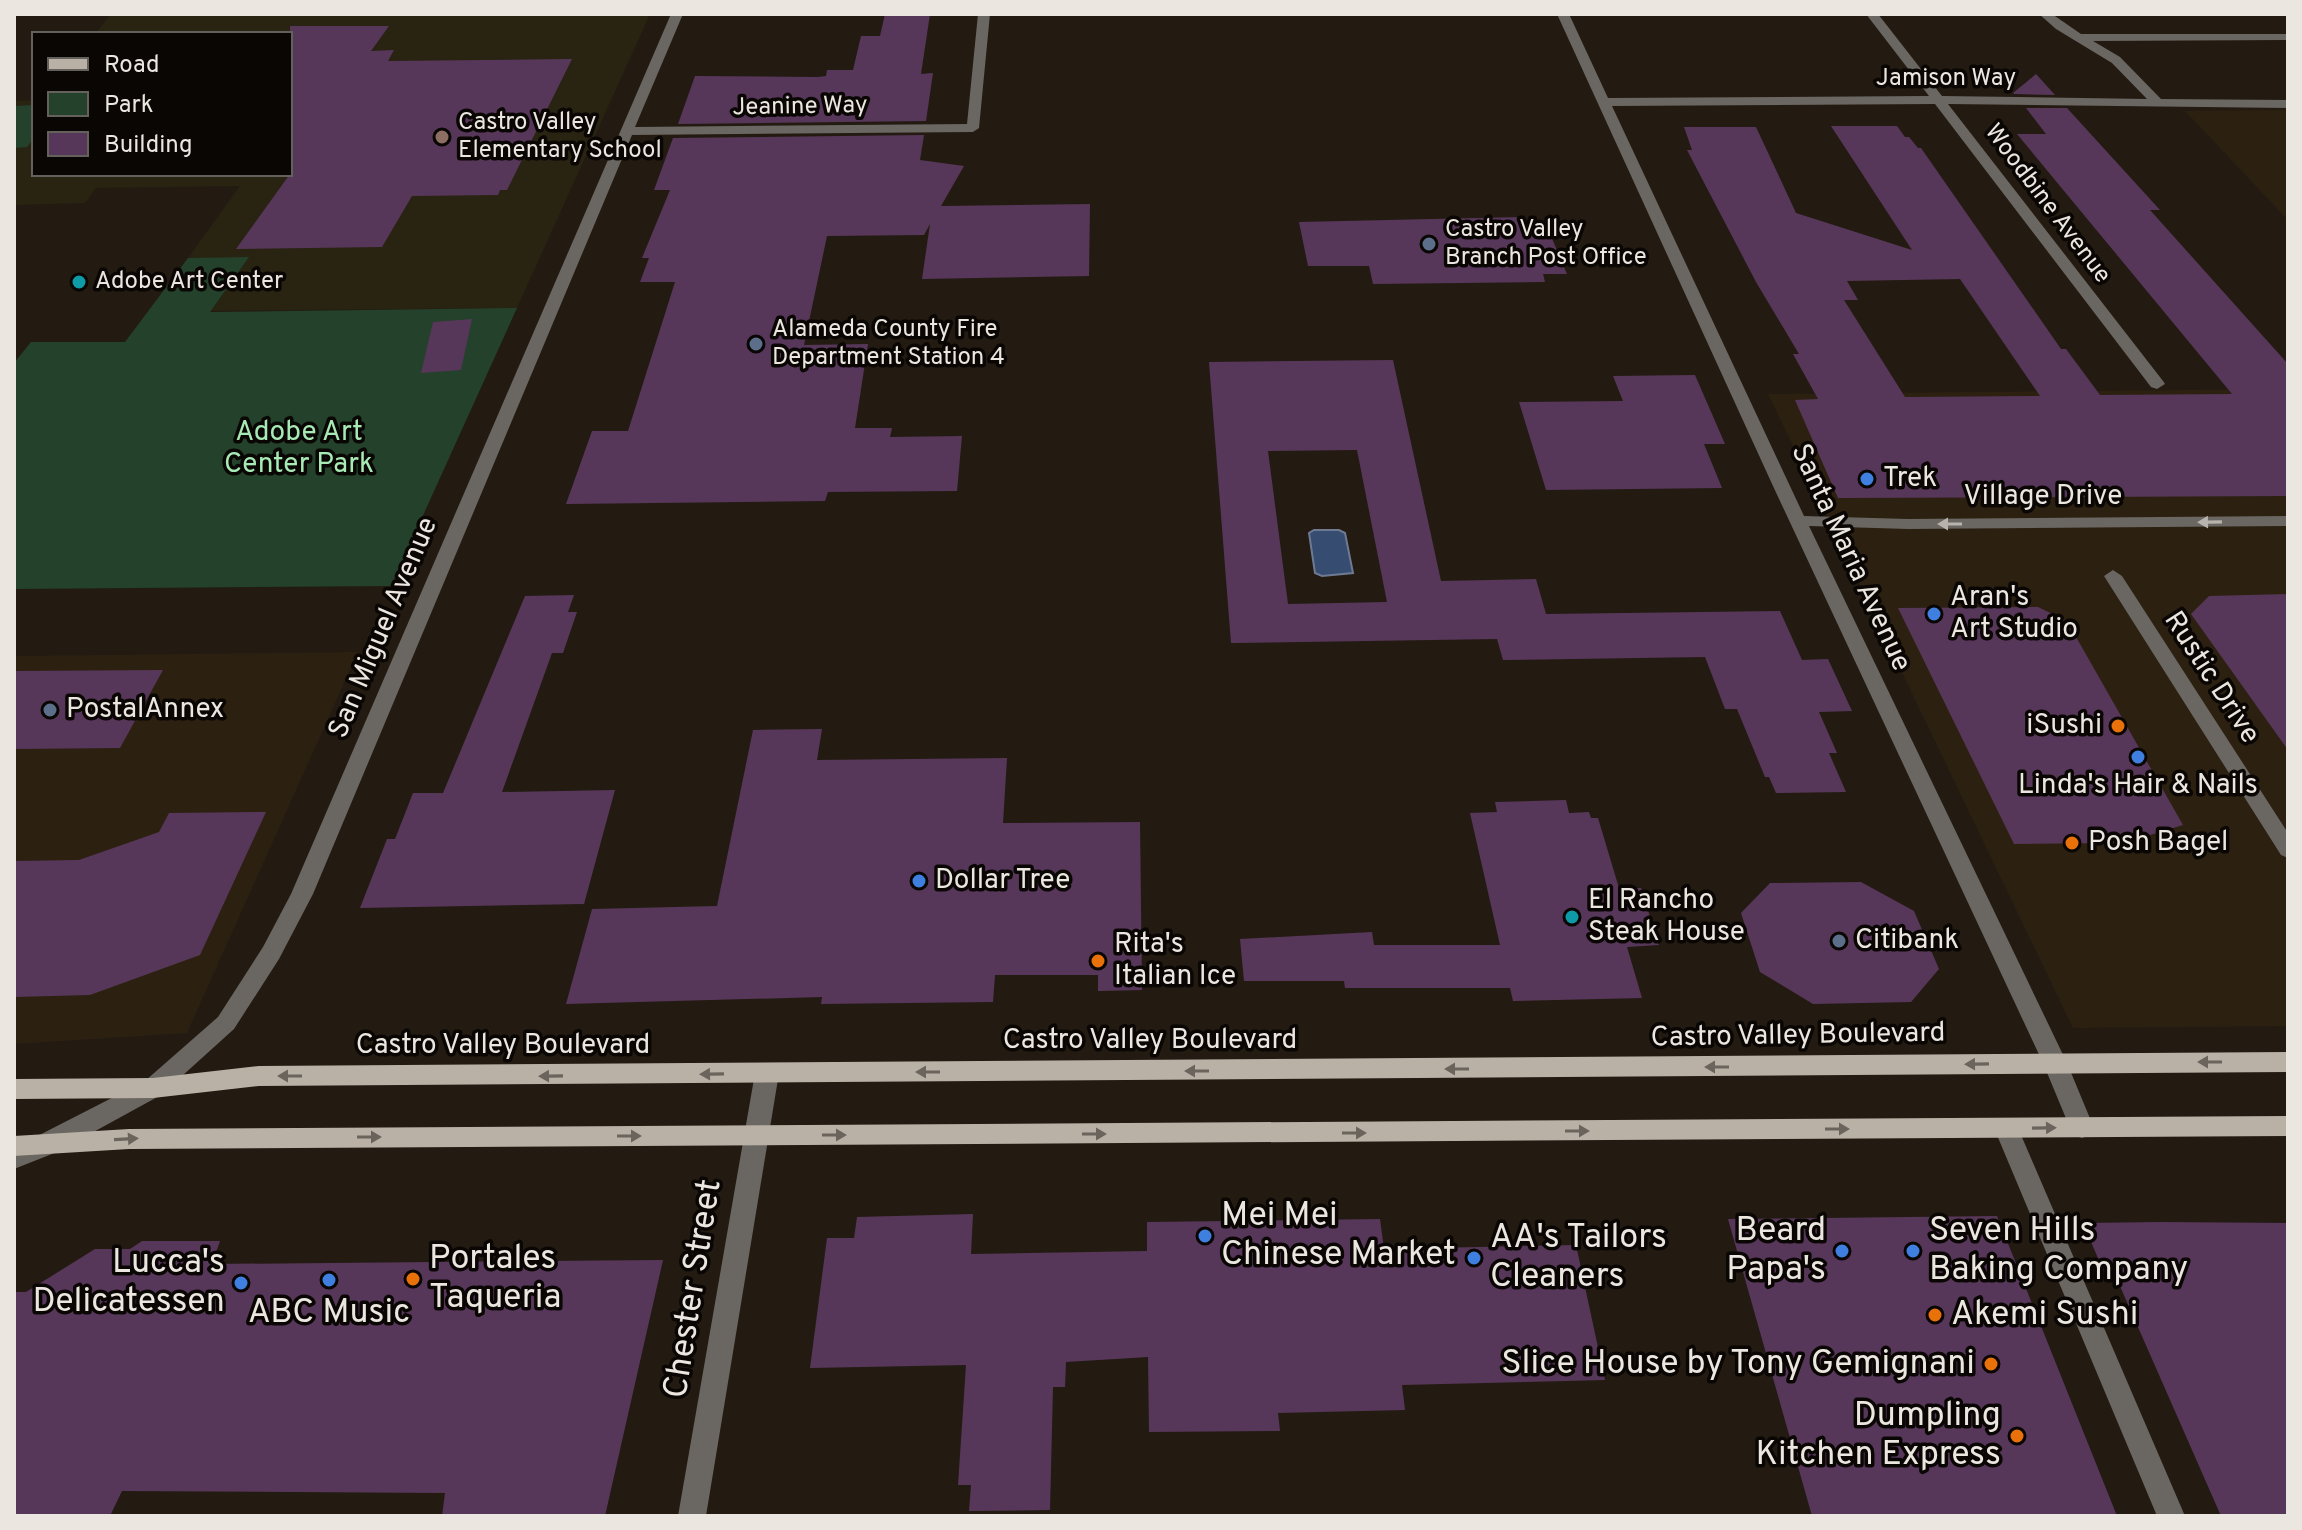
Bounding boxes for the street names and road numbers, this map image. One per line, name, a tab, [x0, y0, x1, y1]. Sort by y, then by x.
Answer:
street label: Jamison Way	[1876, 64, 2016, 94]
street label: Jeanine Way	[732, 91, 868, 123]
street label: Woodbine Avenue	[1977, 118, 2117, 290]
street label: Santa Maria Avenue	[1781, 438, 1919, 678]
street label: Village Drive	[1964, 479, 2122, 515]
street label: San Miguel Avenue	[321, 512, 447, 744]
street label: Rustic Drive	[2155, 605, 2267, 751]
street label: Castro Valley Boulevard	[1650, 1015, 1946, 1057]
street label: Castro Valley Boulevard	[1003, 1023, 1297, 1059]
street label: Castro Valley Boulevard	[356, 1028, 650, 1064]
street label: Chester Street	[655, 1176, 733, 1402]

